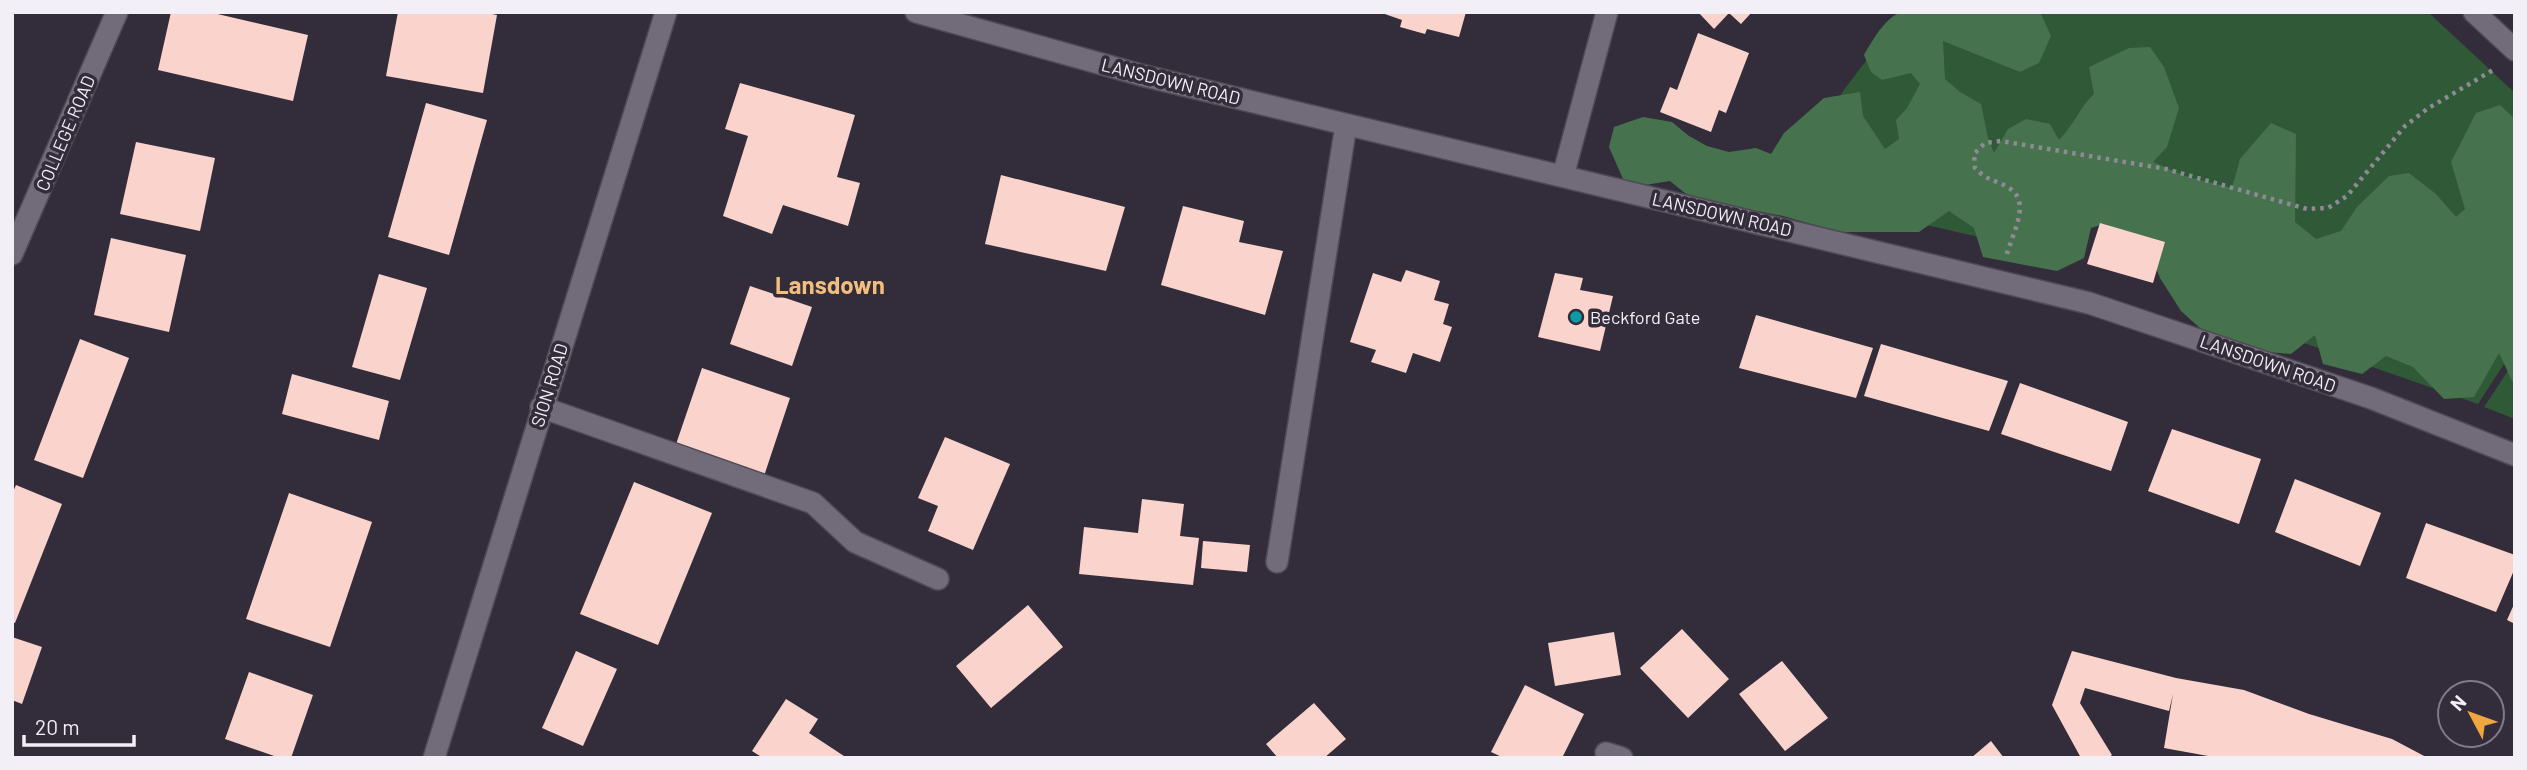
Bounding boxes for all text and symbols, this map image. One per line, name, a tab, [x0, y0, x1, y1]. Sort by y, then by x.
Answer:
street label: LANSDOWN ROAD	[1099, 53, 1243, 109]
street label: COLLEGE ROAD	[31, 72, 99, 194]
street label: LANSDOWN ROAD	[1650, 187, 1794, 241]
district label: Lansdown	[775, 270, 885, 299]
place label: Beckford Gate	[1590, 306, 1700, 328]
marker: Beckford Gate	[1568, 309, 1584, 325]
street label: LANSDOWN ROAD	[2197, 329, 2339, 397]
street label: SION ROAD	[526, 340, 572, 430]
north arrow	[2436, 679, 2506, 749]
text: N	[2445, 690, 2471, 715]
scale bar	[24, 704, 135, 748]
text: 20 m	[35, 714, 80, 739]

